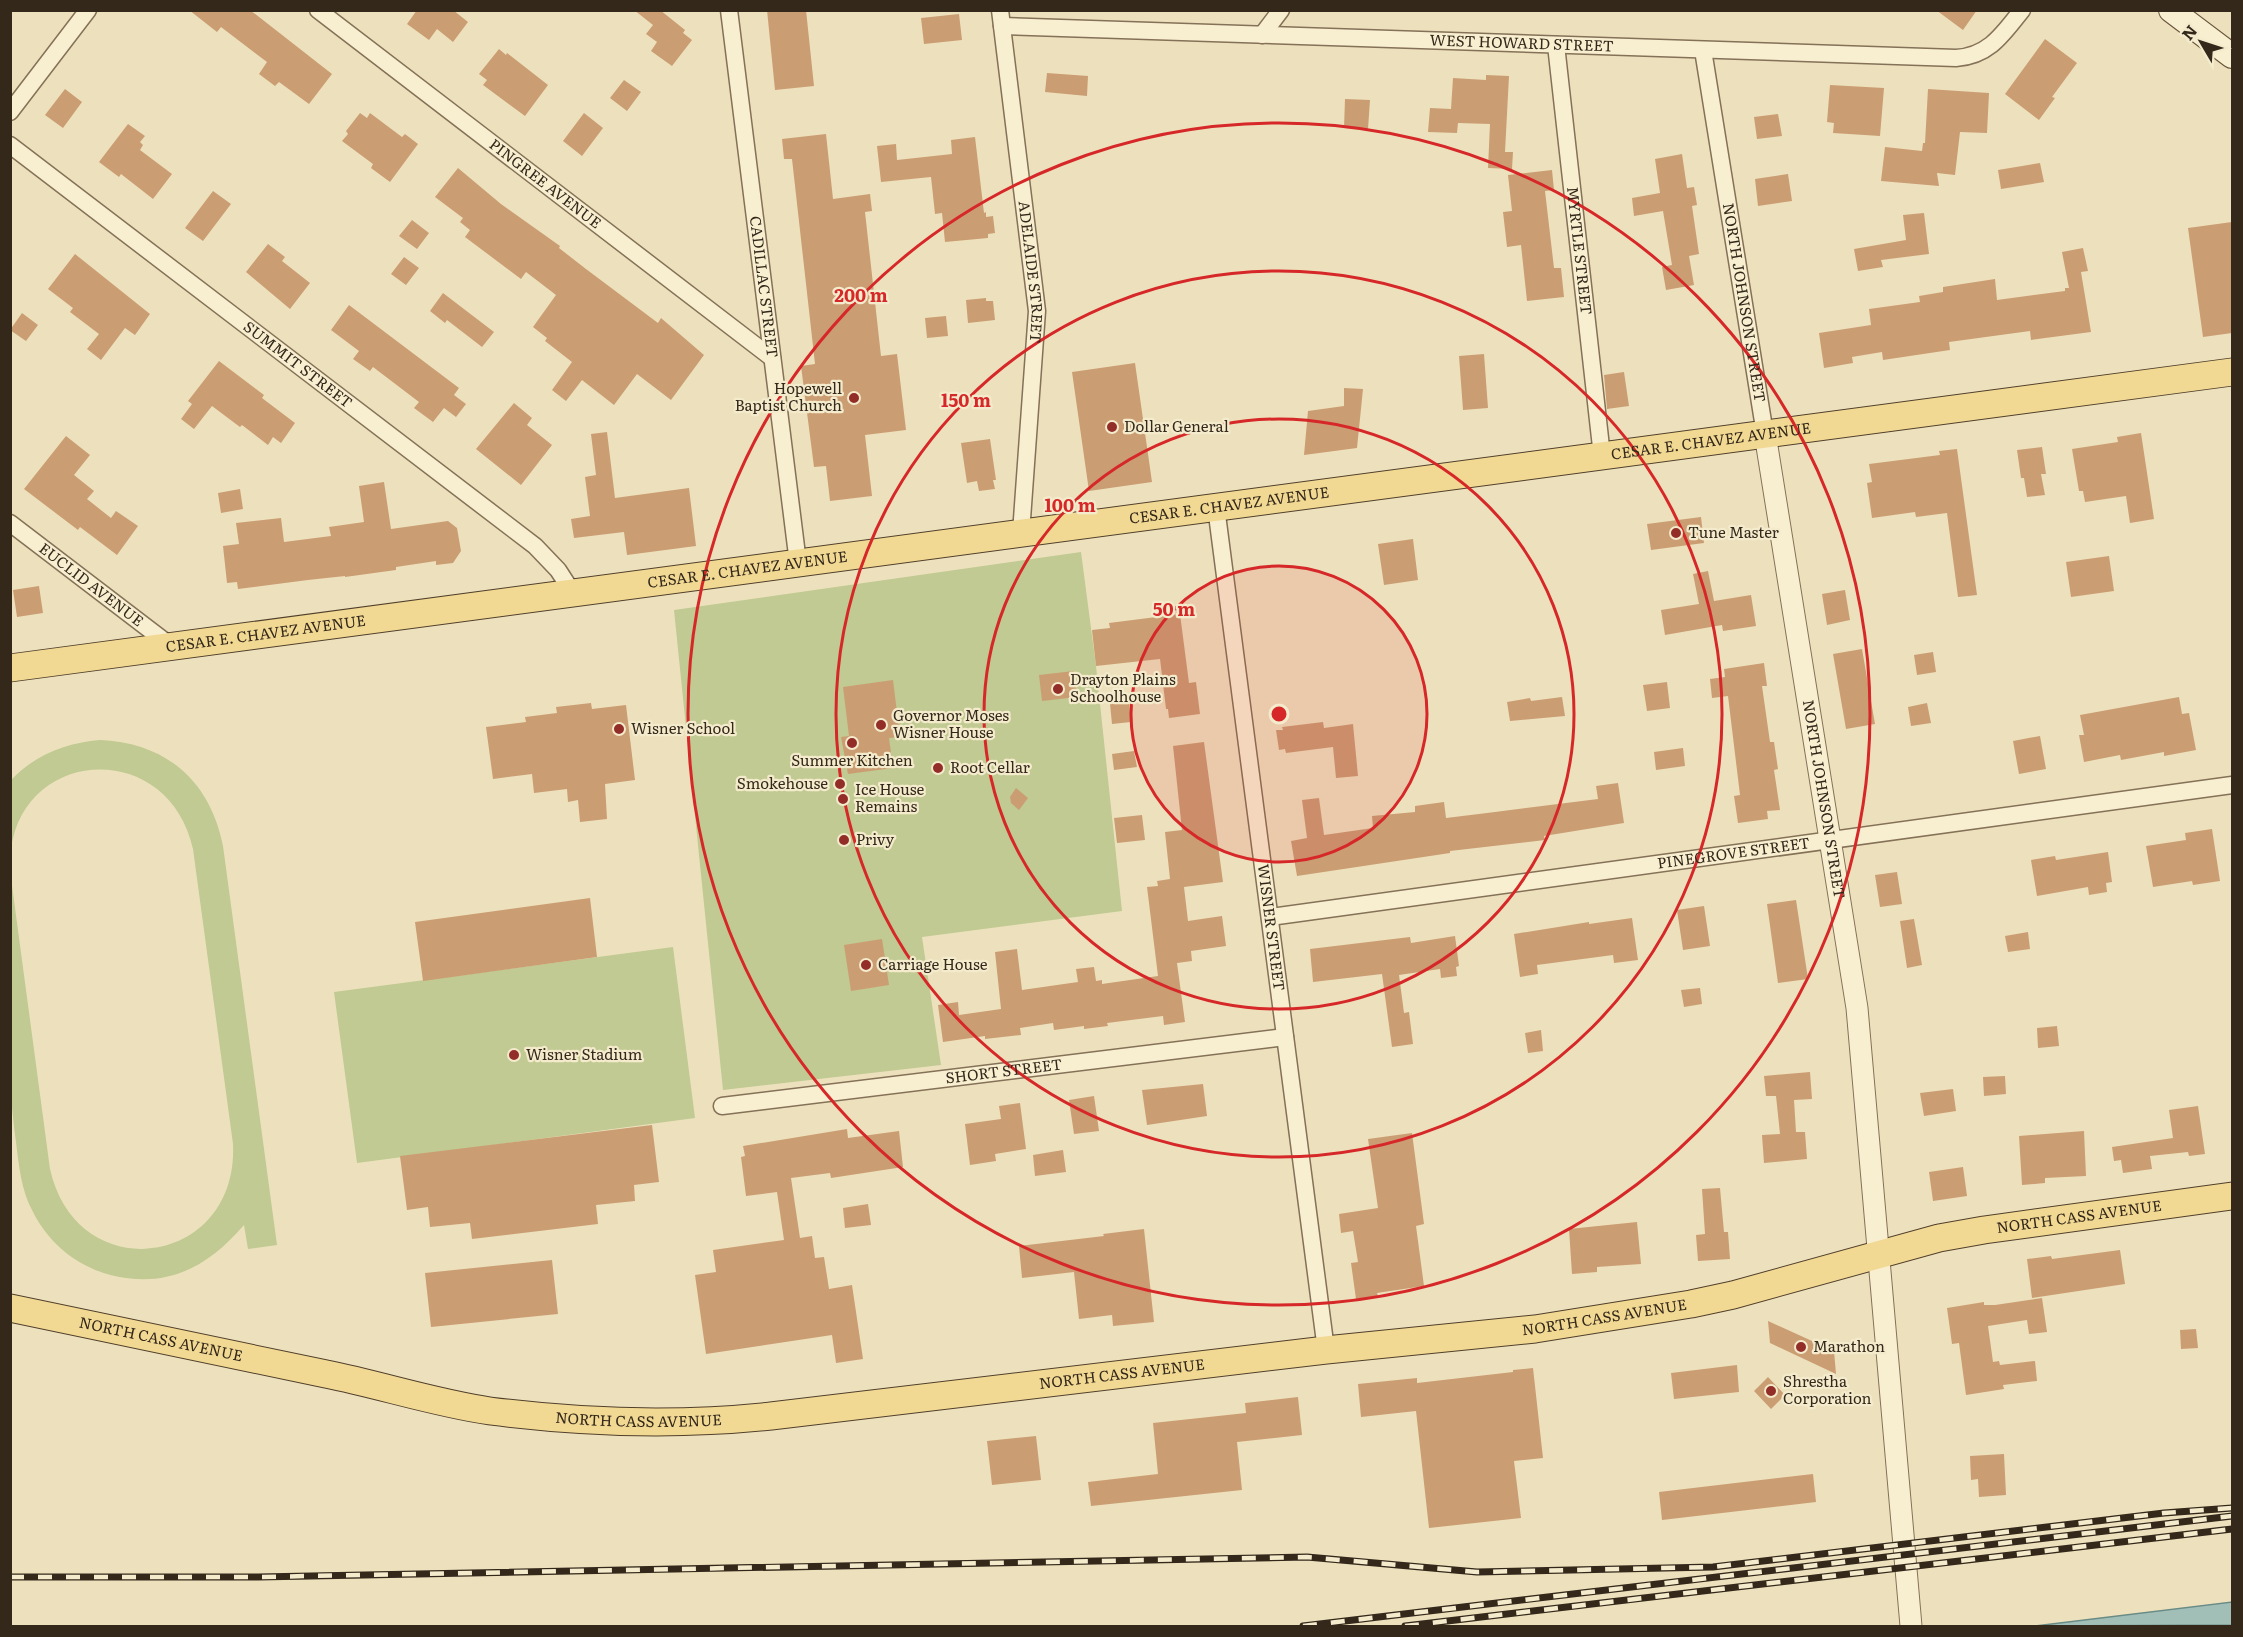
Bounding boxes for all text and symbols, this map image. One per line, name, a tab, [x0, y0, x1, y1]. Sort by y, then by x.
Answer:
north arrow	[2171, 12, 2231, 72]
text: N	[2175, 19, 2202, 45]
street label: WEST HOWARD STREET	[1429, 27, 1614, 57]
street label: PINGREE AVENUE	[485, 132, 607, 233]
street label: MYRTLE STREET	[1562, 185, 1599, 316]
street label: ADELAIDE STREET	[1014, 199, 1050, 344]
street label: NORTH JOHNSON STREET	[1718, 201, 1773, 404]
street label: CADILLAC STREET	[745, 214, 785, 359]
text: 200 m	[834, 281, 888, 308]
street label: SUMMIT STREET	[239, 314, 358, 413]
place label: Hopewell Baptist Church	[735, 376, 842, 416]
text: 150 m	[941, 386, 991, 413]
marker: Hopewell Baptist Church	[847, 391, 861, 405]
place label: Dollar General	[1124, 414, 1229, 437]
street label: CESAR E. CHAVEZ AVENUE	[1609, 415, 1812, 465]
marker: Dollar General	[1105, 420, 1119, 434]
street label: CESAR E. CHAVEZ AVENUE	[1128, 479, 1330, 529]
text: 100 m	[1044, 491, 1096, 518]
place label: Tune Master	[1688, 520, 1779, 543]
marker: Tune Master	[1669, 526, 1683, 540]
street label: EUCLID AVENUE	[35, 536, 149, 631]
street label: CESAR E. CHAVEZ AVENUE	[646, 544, 849, 593]
text: 50 m	[1153, 595, 1195, 622]
street label: CESAR E. CHAVEZ AVENUE	[164, 608, 367, 657]
place label: Drayton Plains Schoolhouse	[1070, 667, 1176, 707]
marker: Drayton Plains Schoolhouse	[1051, 682, 1065, 696]
street label: NORTH JOHNSON STREET	[1798, 698, 1852, 900]
place label: Governor Moses Wisner House	[893, 703, 1009, 743]
centre of rings	[1269, 704, 1289, 724]
place label: Wisner School	[631, 716, 735, 739]
marker: Governor Moses Wisner House	[874, 718, 888, 732]
marker: Wisner School	[612, 722, 626, 736]
marker: Summer Kitchen	[845, 736, 859, 750]
place label: Summer Kitchen	[791, 748, 913, 771]
place label: Root Cellar	[950, 755, 1030, 778]
marker: Root Cellar	[931, 761, 945, 775]
place label: Smokehouse	[737, 771, 828, 794]
marker: Smokehouse	[833, 777, 847, 791]
place label: Ice House Remains	[855, 777, 925, 817]
marker: Ice House Remains	[836, 792, 850, 806]
place label: Privy	[856, 827, 895, 850]
street label: PINEGROVE STREET	[1656, 830, 1811, 874]
marker: Privy	[837, 833, 851, 847]
street label: WISNER STREET	[1253, 862, 1292, 992]
place label: Carriage House	[878, 952, 988, 975]
marker: Carriage House	[859, 958, 873, 972]
place label: Wisner Stadium	[526, 1042, 643, 1065]
marker: Wisner Stadium	[507, 1048, 521, 1062]
street label: SHORT STREET	[944, 1051, 1063, 1089]
street label: NORTH CASS AVENUE	[1995, 1193, 2163, 1238]
street label: NORTH CASS AVENUE	[1521, 1292, 1688, 1340]
street label: NORTH CASS AVENUE	[77, 1310, 245, 1366]
place label: Marathon	[1813, 1334, 1885, 1357]
marker: Marathon	[1794, 1340, 1808, 1354]
street label: NORTH CASS AVENUE	[1038, 1352, 1206, 1394]
place label: Shrestha Corporation	[1783, 1369, 1872, 1409]
marker: Shrestha Corporation	[1764, 1384, 1778, 1398]
street label: NORTH CASS AVENUE	[555, 1405, 722, 1432]

